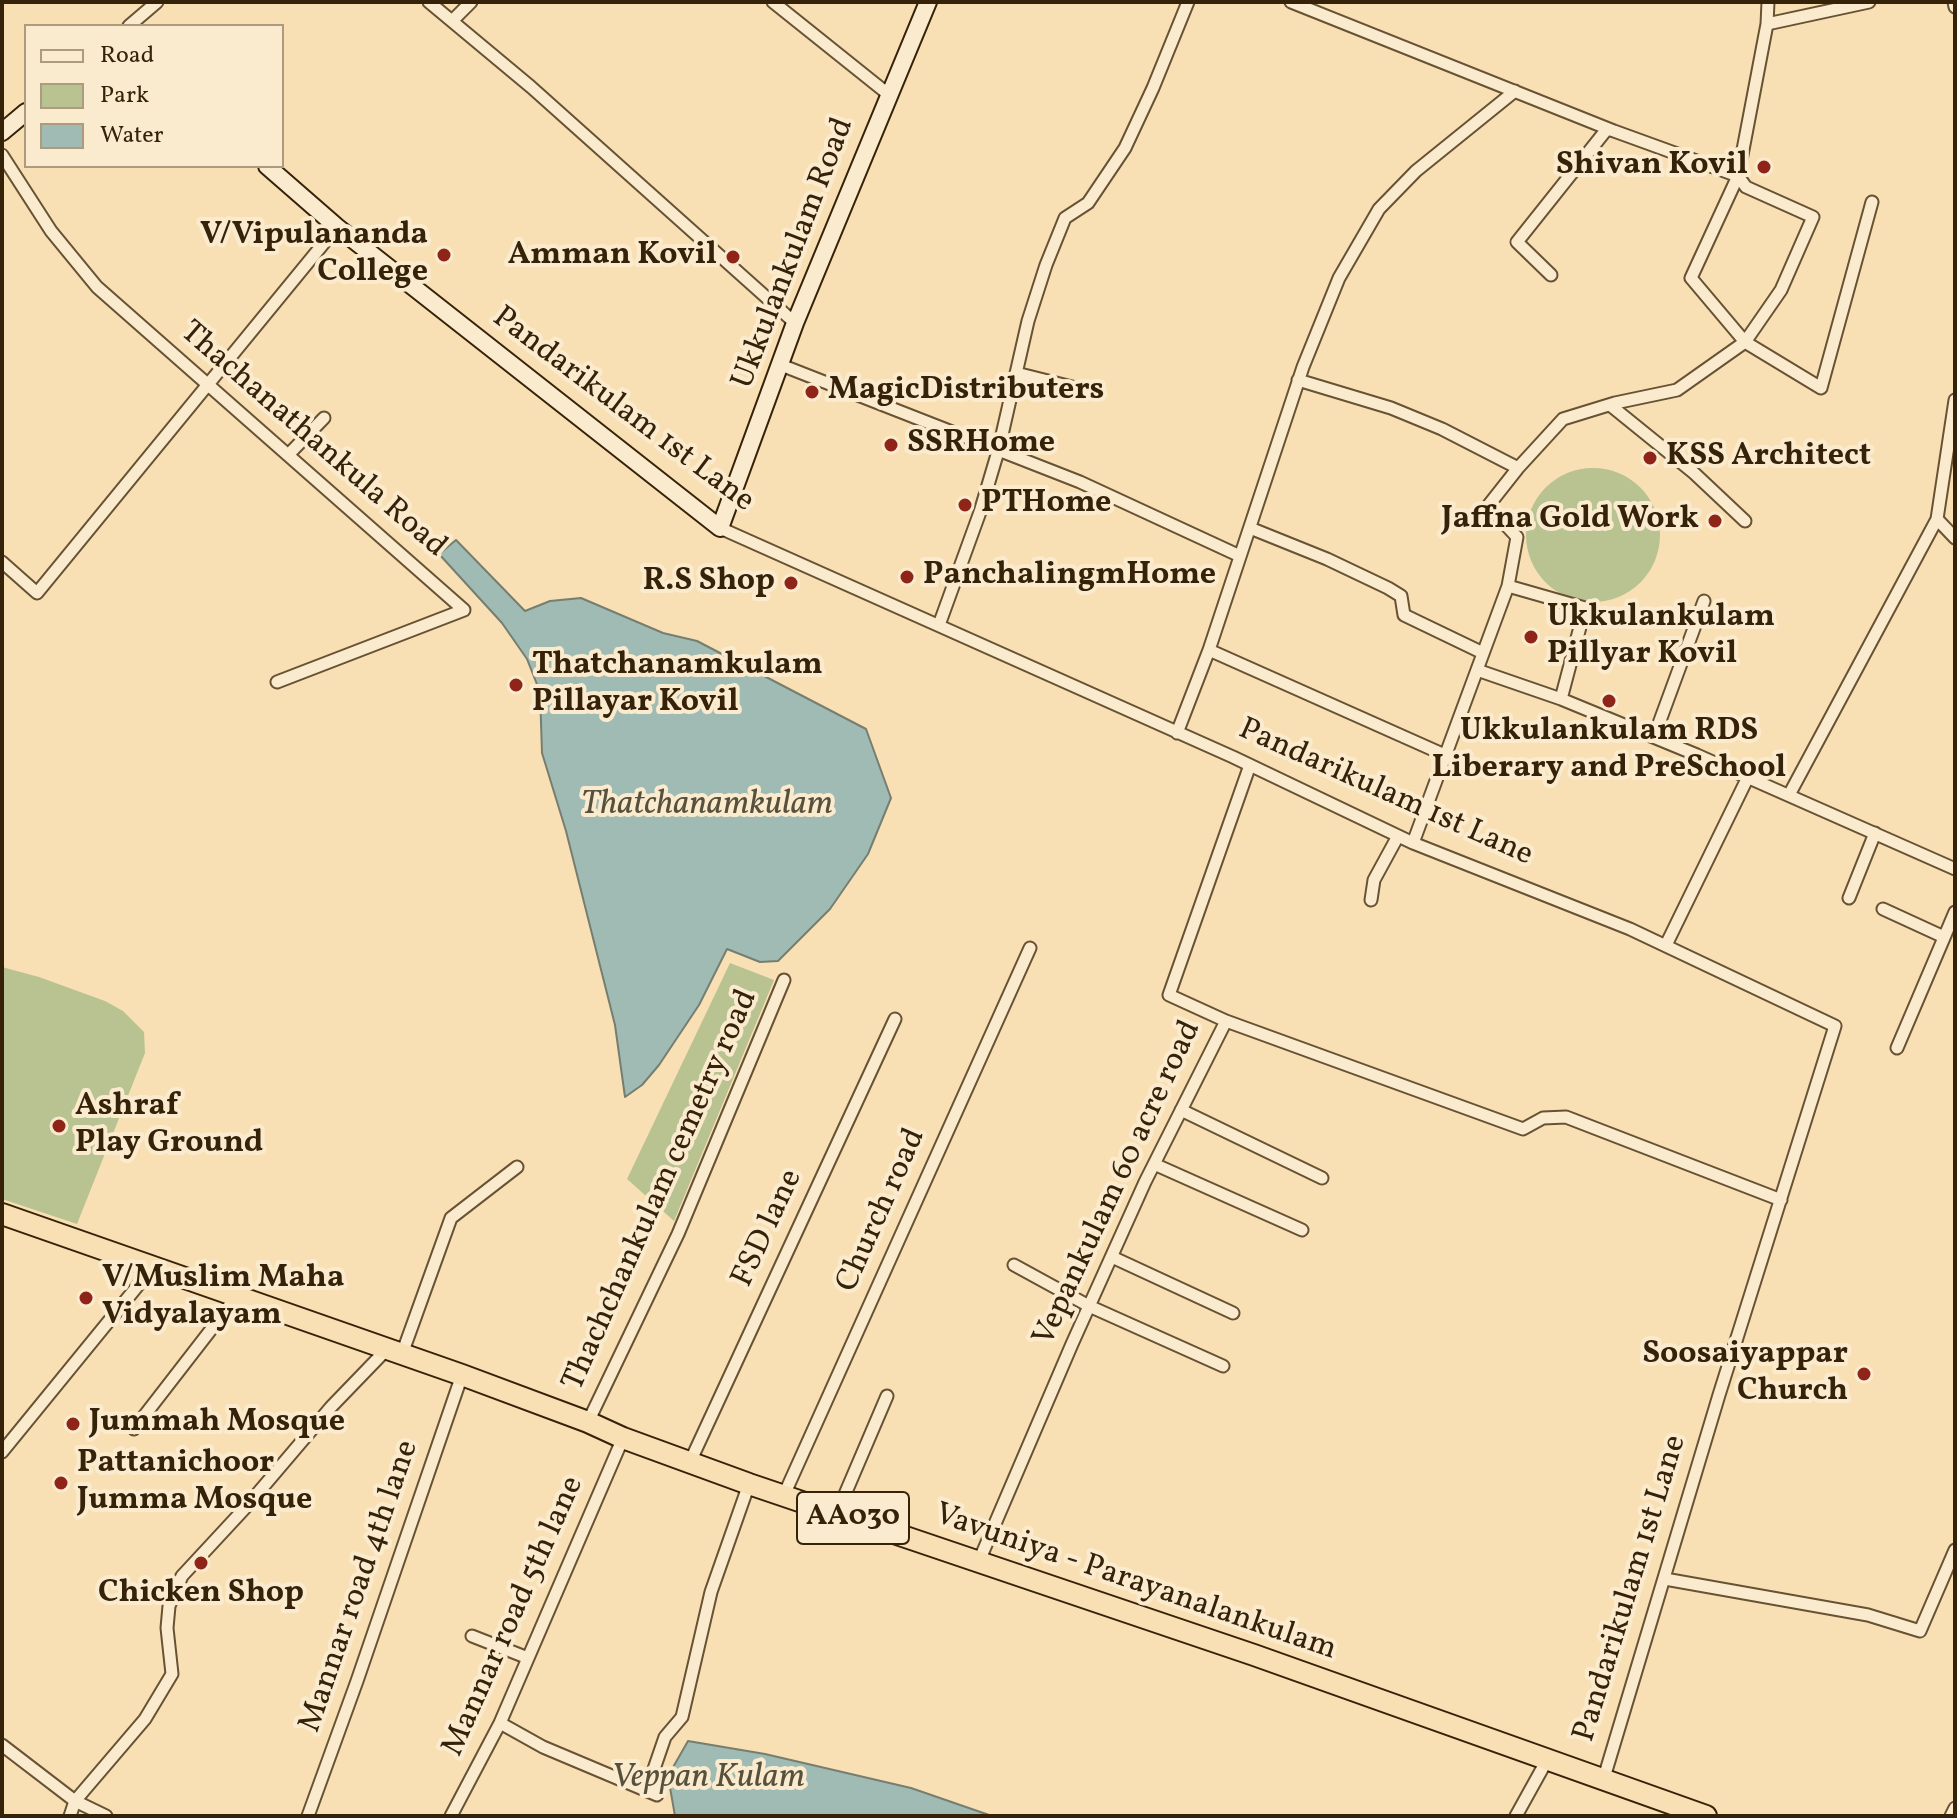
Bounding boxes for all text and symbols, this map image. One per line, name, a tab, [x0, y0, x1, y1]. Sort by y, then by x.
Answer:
legend	[24, 24, 284, 168]
text: Road	[100, 39, 154, 73]
text: Park	[100, 79, 149, 113]
street label: Ukkulankulam Road	[726, 113, 864, 395]
text: Water	[100, 119, 164, 153]
place label: Shivan Kovil	[1556, 148, 1748, 186]
marker: Shivan Kovil	[1755, 158, 1773, 176]
place label: V/Vipulananda College	[200, 218, 428, 293]
place label: Amman Kovil	[508, 238, 717, 276]
marker: V/Vipulananda College	[435, 246, 453, 264]
marker: Amman Kovil	[724, 248, 742, 266]
street label: Pandarikulam 1st Lane	[483, 300, 761, 522]
street label: Thachanathankula Road	[171, 315, 453, 567]
place label: MagicDistributers	[828, 373, 1104, 411]
marker: MagicDistributers	[803, 383, 821, 401]
place label: SSRHome	[907, 426, 1055, 464]
marker: SSRHome	[882, 436, 900, 454]
place label: KSS Architect	[1666, 439, 1871, 477]
marker: KSS Architect	[1641, 449, 1659, 467]
place label: PTHome	[981, 486, 1111, 524]
marker: PTHome	[956, 496, 974, 514]
place label: Jaffna Gold Work	[1441, 502, 1699, 540]
marker: Jaffna Gold Work	[1706, 512, 1724, 530]
place label: PanchalingmHome	[923, 558, 1216, 596]
place label: R.S Shop	[643, 564, 775, 602]
marker: PanchalingmHome	[898, 568, 916, 586]
marker: R.S Shop	[782, 574, 800, 592]
place label: Ukkulankulam Pillyar Kovil	[1547, 600, 1775, 675]
marker: Ukkulankulam Pillyar Kovil	[1522, 628, 1540, 646]
place label: Thatchanamkulam Pillayar Kovil	[532, 648, 823, 723]
marker: Thatchanamkulam Pillayar Kovil	[507, 676, 525, 694]
marker: Ukkulankulam RDS Liberary and PreSchool	[1600, 692, 1618, 710]
street label: Pandarikulam 1st Lane	[1232, 712, 1538, 876]
place label: Ukkulankulam RDS Liberary and PreSchool	[1432, 714, 1786, 789]
water label: Thatchanamkulam	[581, 787, 833, 827]
street label: Thachchankulam cemetry road	[556, 985, 768, 1397]
street label: Vepankulam 60 acre road	[1027, 1015, 1211, 1353]
place label: Ashraf Play Ground	[75, 1089, 263, 1164]
marker: Ashraf Play Ground	[50, 1117, 68, 1135]
street label: Church road	[830, 1123, 936, 1299]
street label: FSD lane	[725, 1164, 813, 1294]
place label: V/Muslim Maha Vidyalayam	[102, 1261, 344, 1336]
marker: V/Muslim Maha Vidyalayam	[77, 1289, 95, 1307]
place label: Soosaiyappar Church	[1642, 1337, 1848, 1412]
marker: Soosaiyappar Church	[1855, 1365, 1873, 1383]
place label: Jummah Mosque	[89, 1405, 345, 1443]
marker: Jummah Mosque	[64, 1415, 82, 1433]
street label: Pandarikulam 1st Lane	[1567, 1431, 1697, 1747]
street label: Mannar road 4th lane	[293, 1436, 429, 1738]
place label: Pattanichoor Jumma Mosque	[77, 1446, 312, 1521]
street label: Mannar road 5th lane	[436, 1471, 594, 1763]
marker: Pattanichoor Jumma Mosque	[52, 1474, 70, 1492]
road number: AA030	[797, 1492, 909, 1544]
street label: Vavuniya - Parayanalankulam	[929, 1497, 1341, 1671]
marker: Chicken Shop	[192, 1554, 210, 1572]
place label: Chicken Shop	[98, 1576, 304, 1614]
water label: Veppan Kulam	[611, 1760, 805, 1800]

